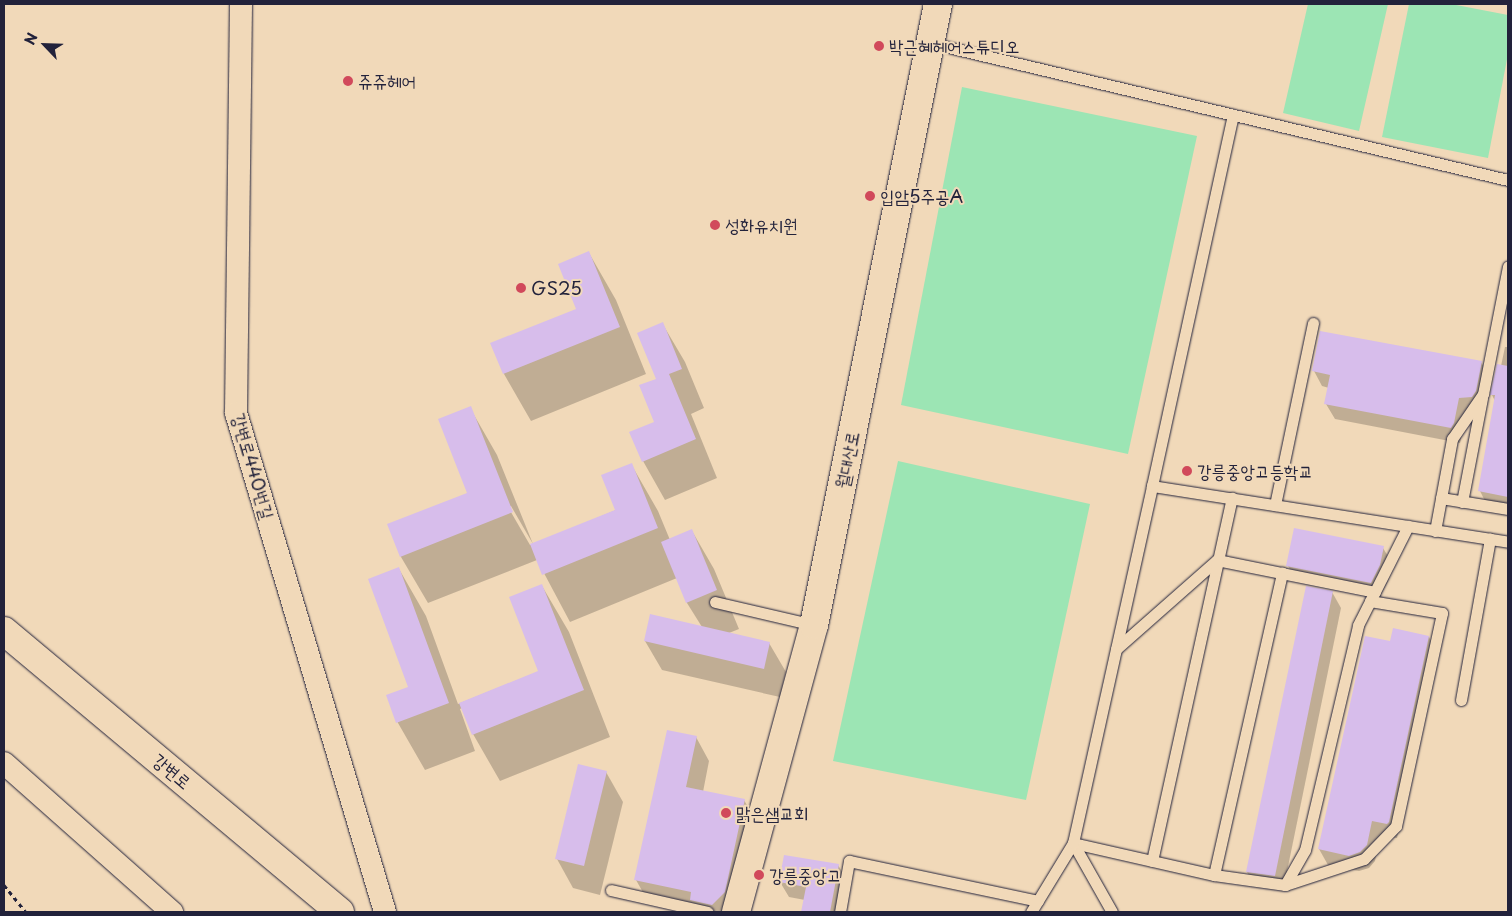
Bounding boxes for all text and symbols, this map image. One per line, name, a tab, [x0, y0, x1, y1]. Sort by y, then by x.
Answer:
north arrow	[20, 20, 70, 70]
text: N	[19, 29, 43, 48]
place label: 박근혜헤어스튜디오	[889, 35, 1019, 57]
marker: 박근혜헤어스튜디오	[873, 40, 885, 52]
place label: 쥬쥬헤어	[358, 70, 416, 92]
marker: 쥬쥬헤어	[342, 75, 354, 87]
place label: 입암5주공A	[880, 185, 963, 207]
marker: 입암5주공A	[864, 190, 876, 202]
place label: 성화유치원	[725, 214, 797, 236]
marker: 성화유치원	[709, 219, 721, 231]
place label: GS25	[531, 277, 582, 299]
marker: GS25	[515, 282, 527, 294]
street label: 강변로440번길	[228, 410, 278, 522]
street label: 월대산로	[831, 430, 863, 490]
place label: 강릉중앙고등학교	[1197, 460, 1313, 482]
marker: 강릉중앙고등학교	[1181, 465, 1193, 477]
street label: 강변로	[148, 749, 196, 793]
place label: 맑은샘교회	[736, 802, 808, 824]
marker: 맑은샘교회	[720, 807, 732, 819]
place label: 강릉중앙고	[769, 864, 841, 886]
marker: 강릉중앙고	[753, 869, 765, 881]

